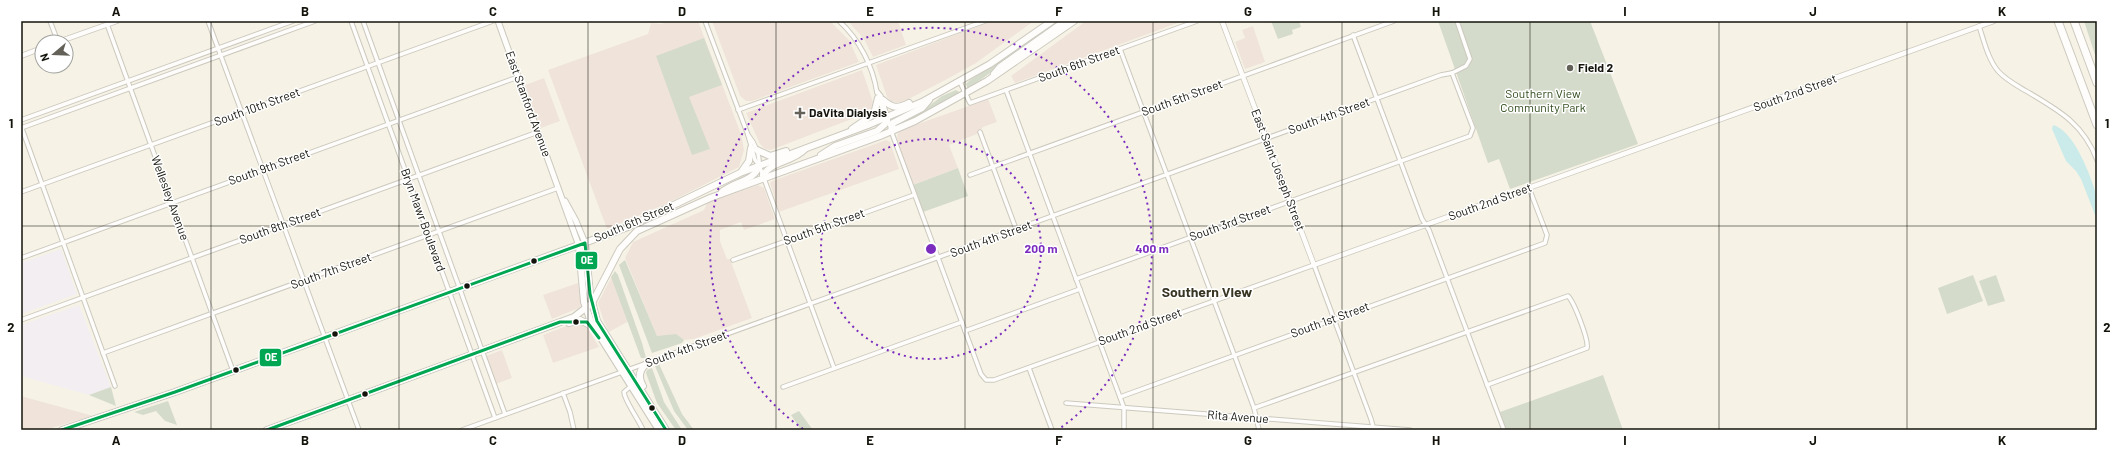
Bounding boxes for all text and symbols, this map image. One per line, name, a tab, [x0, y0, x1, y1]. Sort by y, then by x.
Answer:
text: A	[112, 3, 121, 19]
text: B	[301, 3, 309, 19]
text: C	[489, 3, 497, 19]
text: D	[678, 3, 686, 19]
text: E	[866, 3, 874, 19]
text: F	[1055, 3, 1063, 19]
text: G	[1244, 3, 1252, 19]
text: H	[1432, 3, 1440, 19]
text: I	[1623, 3, 1627, 19]
text: J	[1809, 3, 1817, 19]
text: K	[1998, 3, 2006, 19]
north arrow	[34, 34, 74, 74]
street label: South 6th Street	[1036, 42, 1121, 84]
street label: East Stanford Avenue	[503, 49, 555, 158]
text: N	[37, 52, 51, 63]
place label: Field 2	[1578, 60, 1613, 74]
marker: Field 2	[1565, 63, 1575, 73]
street label: South 2nd Street	[1751, 70, 1838, 114]
street label: South 5th Street	[1139, 76, 1224, 118]
street label: South 10th Street	[212, 84, 301, 128]
park label: Southern View Community Park	[1500, 86, 1586, 114]
street label: South 4th Street	[1286, 94, 1371, 136]
place label: DaVita Dialysis	[809, 105, 887, 119]
marker: DaVita Dialysis	[794, 107, 806, 119]
street label: East Saint Joseph Street	[1249, 107, 1309, 232]
text: 1	[9, 115, 13, 131]
text: 1	[2105, 115, 2109, 131]
street label: South 9th Street	[226, 145, 311, 187]
street label: Wellesley Avenue	[149, 153, 193, 242]
street label: Bryn Mawr Boulevard	[399, 166, 449, 273]
street label: South 2nd Street	[1446, 179, 1533, 223]
street label: South 6th Street	[592, 198, 676, 244]
street label: South 3rd Street	[1187, 201, 1272, 243]
street label: South 8th Street	[237, 204, 322, 246]
street label: South 5th Street	[781, 205, 866, 247]
street label: South 4th Street	[948, 217, 1033, 259]
text: 200 m	[1025, 241, 1057, 255]
text: 400 m	[1135, 241, 1169, 255]
centre of rings	[924, 242, 938, 256]
street label: South 7th Street	[288, 249, 373, 291]
line badge: 0E	[575, 251, 598, 270]
text: 0E	[581, 253, 594, 266]
unlabelled marker	[529, 256, 539, 266]
unlabelled marker	[462, 281, 472, 291]
district label: Southern View	[1162, 283, 1252, 300]
street label: South 1st Street	[1288, 298, 1371, 340]
street label: South 2nd Street	[1096, 304, 1183, 348]
unlabelled marker	[571, 317, 581, 327]
text: 2	[7, 319, 15, 335]
text: 2	[2103, 319, 2111, 335]
street label: South 4th Street	[643, 327, 728, 369]
unlabelled marker	[330, 329, 340, 339]
line badge: 0E	[259, 348, 282, 367]
text: 0E	[265, 350, 278, 363]
unlabelled marker	[231, 365, 241, 375]
unlabelled marker	[360, 389, 370, 399]
unlabelled marker	[647, 403, 657, 413]
street label: Rita Avenue	[1207, 407, 1269, 425]
text: A	[112, 432, 121, 448]
text: B	[301, 432, 309, 448]
text: C	[489, 432, 497, 448]
text: D	[678, 432, 686, 448]
text: E	[866, 432, 874, 448]
text: F	[1055, 432, 1063, 448]
text: G	[1244, 432, 1252, 448]
text: H	[1432, 432, 1440, 448]
text: I	[1623, 432, 1627, 448]
text: J	[1809, 432, 1817, 448]
text: K	[1998, 432, 2006, 448]

